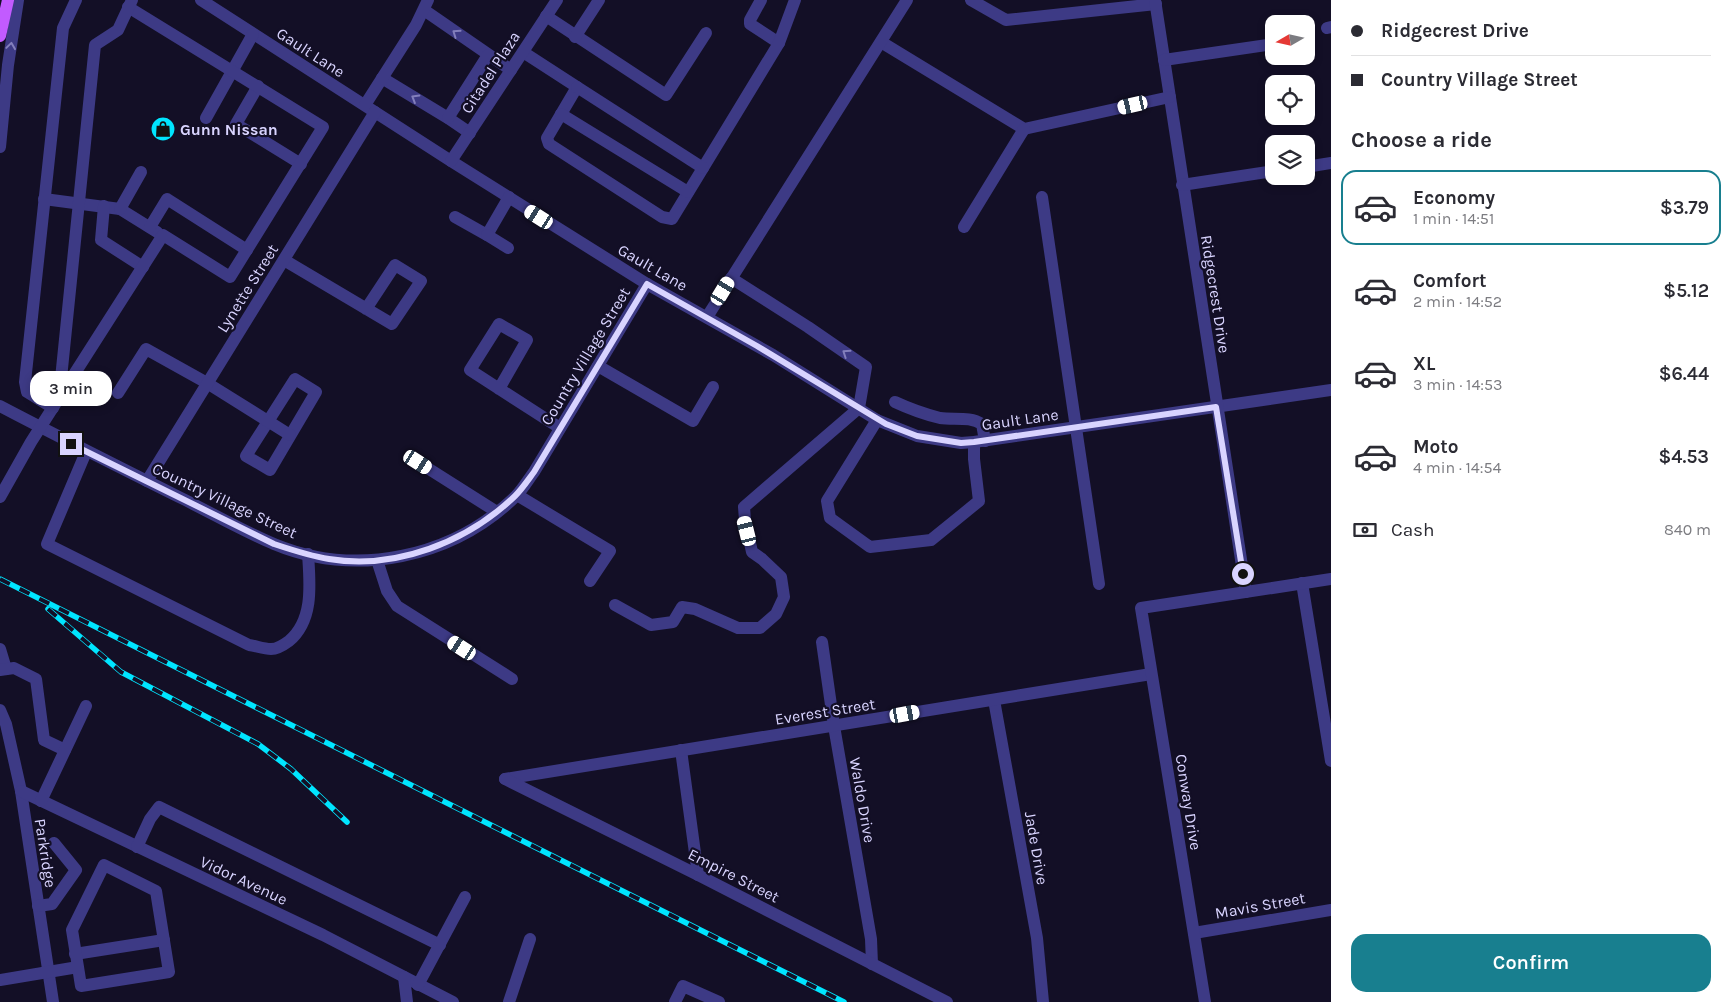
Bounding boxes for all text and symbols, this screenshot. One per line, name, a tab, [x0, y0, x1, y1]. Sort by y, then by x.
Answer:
north arrow	[1265, 15, 1315, 65]
map controls	[1265, 15, 1315, 185]
text: Ridgecrest Drive	[1381, 20, 1529, 42]
street label: Gault Lane	[273, 23, 348, 81]
street label: Citadel Plaza	[457, 28, 524, 117]
one-way arrow	[453, 30, 462, 38]
one-way arrow	[5, 42, 16, 50]
text: Country Village Street	[1381, 69, 1578, 91]
button: locate	[1265, 75, 1315, 125]
car	[1116, 94, 1149, 116]
one-way arrow	[412, 95, 421, 105]
shop icon: Gunn Nissan	[150, 116, 176, 142]
place label: Gunn Nissan	[180, 120, 278, 139]
text: Choose a ride	[1351, 127, 1492, 153]
button: layers	[1265, 135, 1315, 185]
icon: car	[1353, 185, 1398, 230]
text: Economy	[1413, 187, 1495, 209]
text: $3.79	[1660, 197, 1709, 219]
car	[522, 203, 555, 231]
text: 1 min · 14:51	[1413, 209, 1494, 228]
street label: Ridgecrest Drive	[1197, 234, 1234, 354]
street label: Gault Lane	[615, 240, 691, 295]
street label: Lynette Street	[213, 241, 282, 336]
icon: car	[1353, 268, 1398, 313]
text: Comfort	[1413, 270, 1487, 292]
car	[708, 274, 737, 308]
text: $5.12	[1663, 280, 1709, 302]
street label: Country Village Street	[537, 284, 634, 429]
text: 2 min · 14:52	[1413, 292, 1502, 311]
one-way arrow	[842, 350, 852, 359]
icon: car	[1353, 351, 1398, 396]
text: XL	[1413, 353, 1435, 375]
text: $6.44	[1659, 363, 1709, 385]
callout: 3 min	[30, 372, 112, 406]
text: 3 min · 14:53	[1413, 375, 1503, 394]
text: 3 min	[49, 379, 93, 398]
street label: Gault Lane	[980, 405, 1060, 434]
route end	[60, 433, 82, 455]
icon: car	[1353, 434, 1398, 479]
text: Moto	[1413, 436, 1459, 458]
text: $4.53	[1659, 446, 1709, 468]
car	[401, 448, 434, 476]
text: 4 min · 14:54	[1413, 458, 1501, 477]
street label: Country Village Street	[149, 459, 300, 542]
car	[736, 515, 757, 547]
icon: cash	[1351, 516, 1379, 544]
text: Cash	[1391, 519, 1435, 541]
text: 840 m	[1664, 520, 1711, 539]
route start	[1232, 563, 1254, 585]
car	[445, 634, 478, 662]
street label: Everest Street	[774, 694, 877, 729]
car	[888, 704, 921, 724]
street label: Conway Drive	[1172, 753, 1205, 852]
street label: Waldo Drive	[846, 756, 879, 844]
street label: Jade Drive	[1021, 810, 1052, 886]
street label: Parkridge	[31, 817, 60, 889]
street label: Empire Street	[685, 844, 783, 907]
street label: Vidor Avenue	[197, 852, 291, 909]
street label: Mavis Street	[1213, 888, 1307, 923]
button: Confirm	[1351, 934, 1711, 992]

